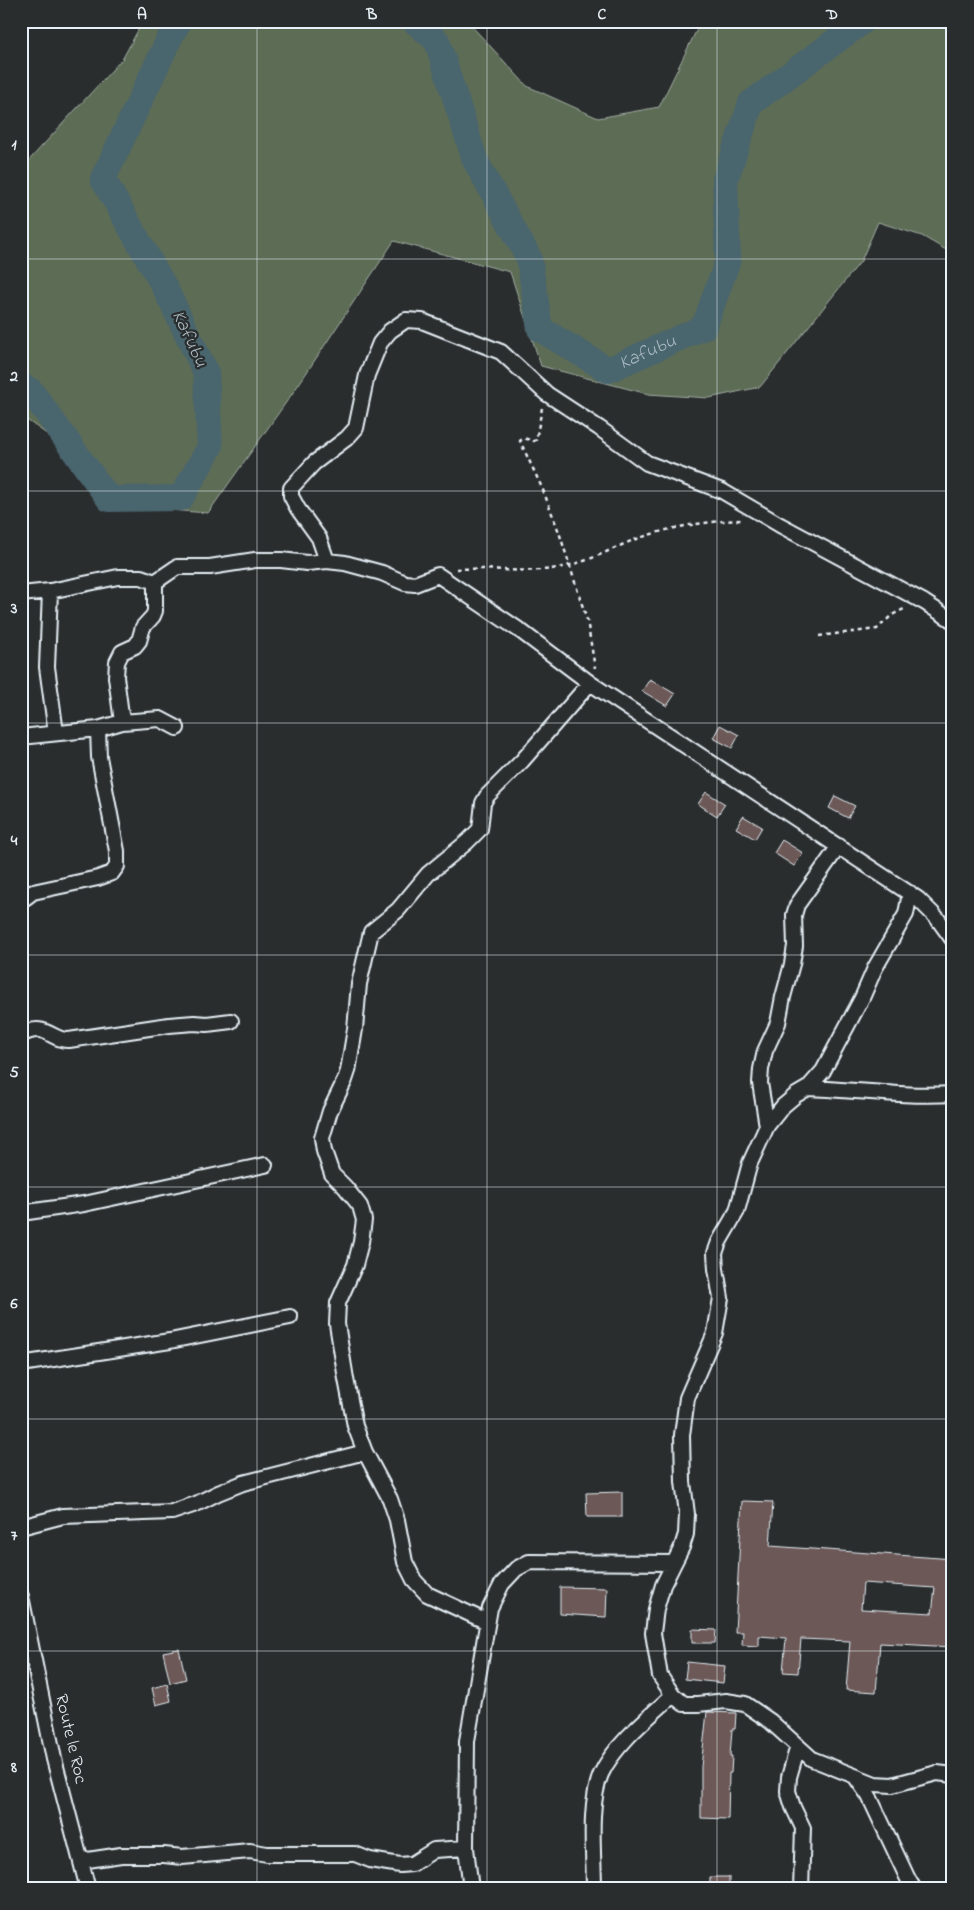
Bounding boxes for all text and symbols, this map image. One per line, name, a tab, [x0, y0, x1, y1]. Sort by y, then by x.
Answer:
text: A	[137, 3, 147, 27]
text: B	[366, 3, 378, 27]
text: C	[598, 3, 607, 27]
text: D	[825, 3, 838, 27]
text: 1	[11, 133, 17, 157]
water label: Kafubu	[164, 306, 214, 372]
water label: Kafubu	[615, 328, 681, 377]
text: 2	[9, 365, 18, 389]
text: 3	[10, 597, 18, 621]
text: 4	[10, 829, 18, 853]
text: 5	[9, 1061, 19, 1085]
text: 6	[9, 1292, 18, 1316]
text: 7	[11, 1524, 18, 1548]
street label: Route le Roc	[47, 1692, 93, 1786]
text: 8	[10, 1756, 17, 1780]

